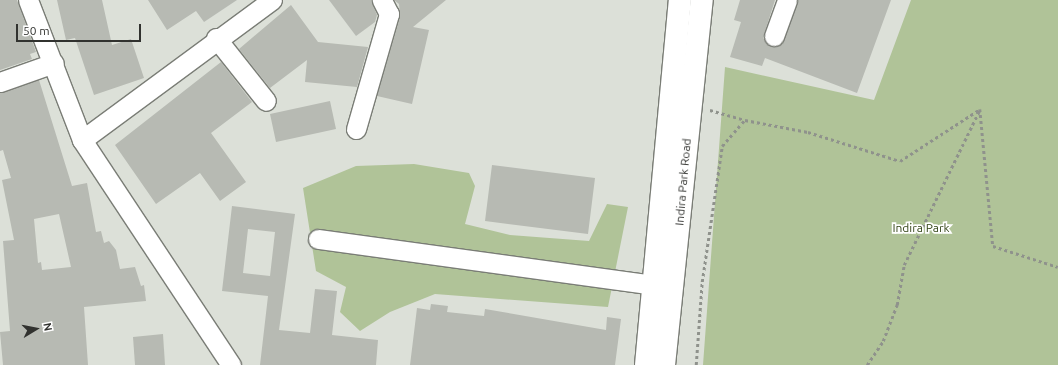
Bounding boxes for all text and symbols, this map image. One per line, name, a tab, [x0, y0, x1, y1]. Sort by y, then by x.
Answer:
scale bar	[18, 16, 143, 42]
text: 50 m	[23, 24, 50, 37]
street label: Indira Park Road	[672, 138, 694, 226]
park label: Indira Park	[892, 221, 950, 235]
north arrow	[16, 309, 56, 349]
text: N	[41, 322, 54, 332]

